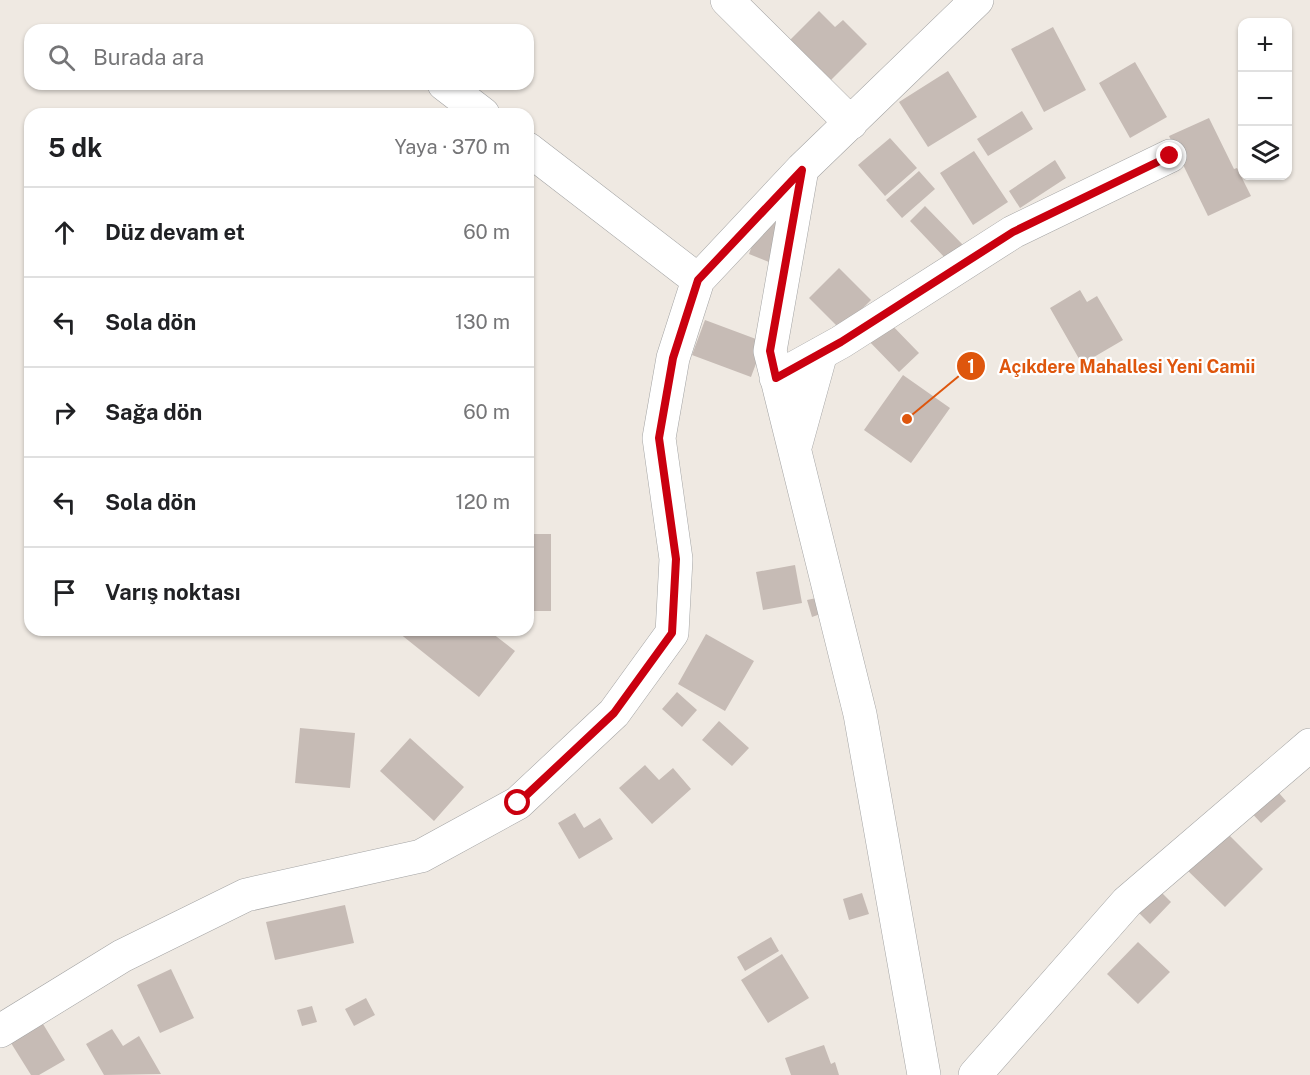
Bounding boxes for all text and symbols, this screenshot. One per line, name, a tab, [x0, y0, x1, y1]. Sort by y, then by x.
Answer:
map controls	[1238, 18, 1292, 180]
button: +	[1238, 18, 1292, 72]
search box	[24, 24, 534, 90]
icon: search	[45, 41, 78, 74]
text: Burada ara	[93, 44, 204, 70]
button: −	[1238, 72, 1292, 126]
button: layers	[1238, 126, 1292, 180]
text: 5 dk	[48, 132, 102, 163]
text: Yaya · 370 m	[394, 135, 510, 159]
route end	[1156, 142, 1182, 168]
icon: ahead	[48, 216, 81, 249]
text: Düz devam et	[105, 219, 245, 245]
text: 60 m	[463, 220, 510, 244]
icon: left	[48, 306, 81, 339]
text: Sola dön	[105, 309, 196, 335]
text: 130 m	[455, 310, 510, 334]
callout: Açıkdere Mahallesi Yeni Camii	[956, 348, 1267, 384]
text: 1	[967, 356, 975, 377]
text: Açıkdere Mahallesi Yeni Camii	[999, 356, 1255, 377]
icon: right	[48, 396, 81, 429]
text: Sağa dön	[105, 399, 202, 425]
text: 60 m	[463, 400, 510, 424]
icon: left	[48, 486, 81, 519]
text: Sola dön	[105, 489, 196, 515]
text: 120 m	[456, 490, 510, 514]
icon: arrive	[48, 576, 81, 609]
text: Varış noktası	[105, 579, 240, 605]
route start	[504, 789, 530, 815]

